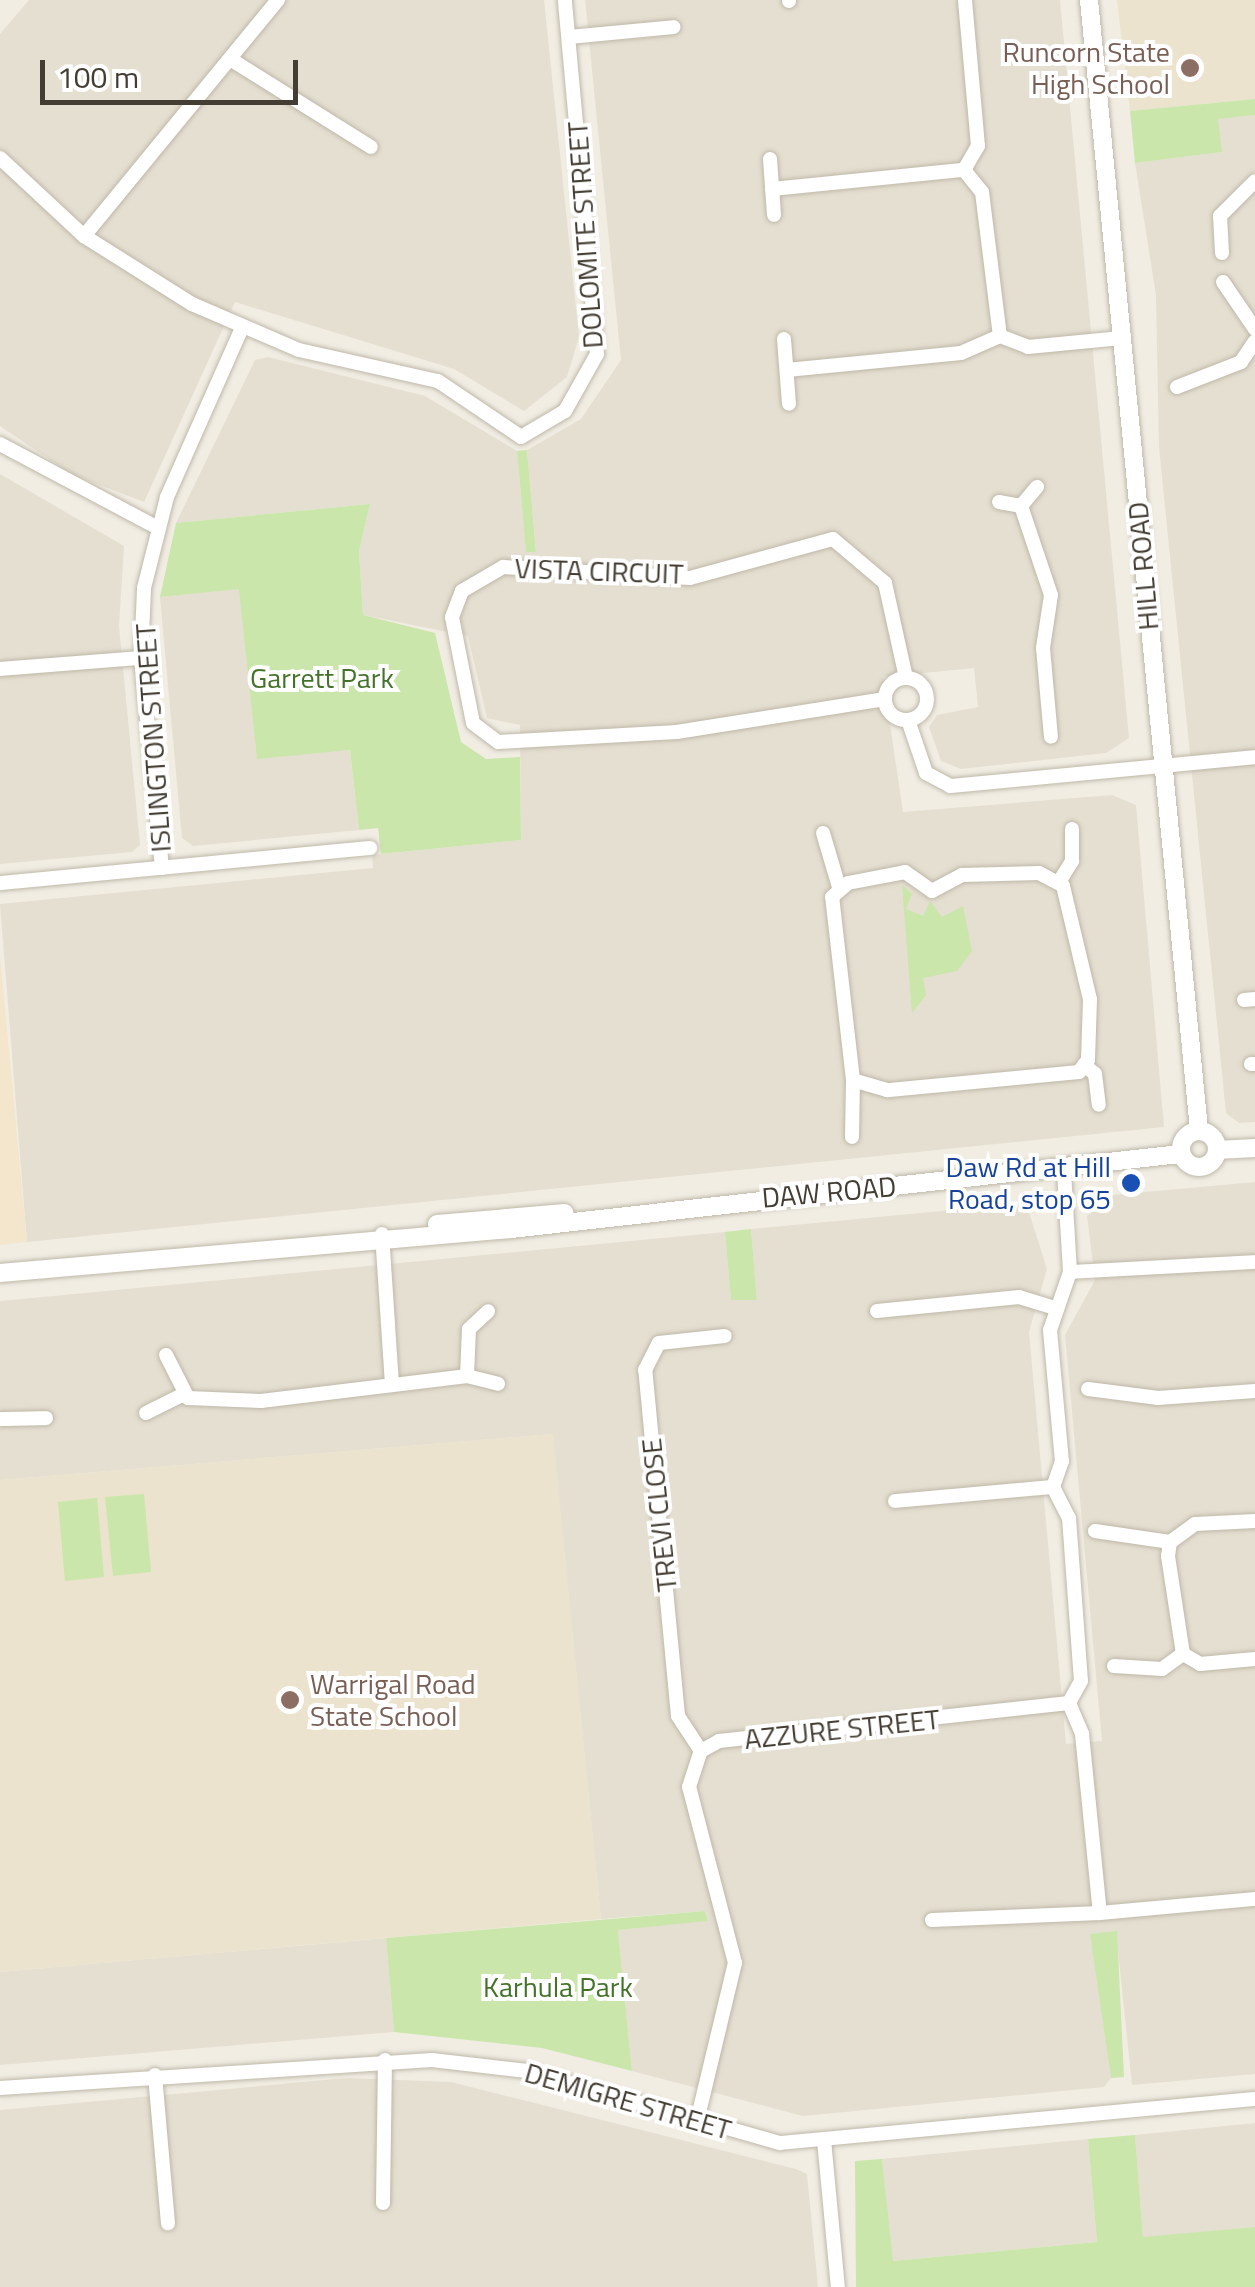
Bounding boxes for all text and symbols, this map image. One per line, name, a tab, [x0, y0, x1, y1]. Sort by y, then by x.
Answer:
place label: Runcorn State High School	[1002, 35, 1170, 101]
scale bar	[45, 40, 302, 102]
text: 100 m	[57, 54, 139, 100]
marker: Runcorn State High School	[1179, 57, 1201, 79]
street label: DOLOMITE STREET	[560, 120, 610, 350]
street label: HILL ROAD	[1121, 500, 1165, 632]
street label: VISTA CIRCUIT	[514, 551, 684, 591]
street label: ISLINGTON STREET	[128, 623, 178, 853]
park label: Garrett Park	[250, 661, 394, 695]
place label: Daw Rd at Hill Road, stop 65	[945, 1150, 1111, 1216]
street label: DAW ROAD	[760, 1169, 898, 1215]
marker: Daw Rd at Hill Road, stop 65	[1120, 1172, 1142, 1194]
street label: TREVI CLOSE	[634, 1437, 684, 1593]
place label: Warrigal Road State School	[310, 1667, 476, 1733]
marker: Warrigal Road State School	[279, 1689, 301, 1711]
street label: AZZURE STREET	[743, 1702, 941, 1756]
park label: Karhula Park	[483, 1970, 633, 2004]
street label: DEMIGRE STREET	[521, 2056, 735, 2146]

